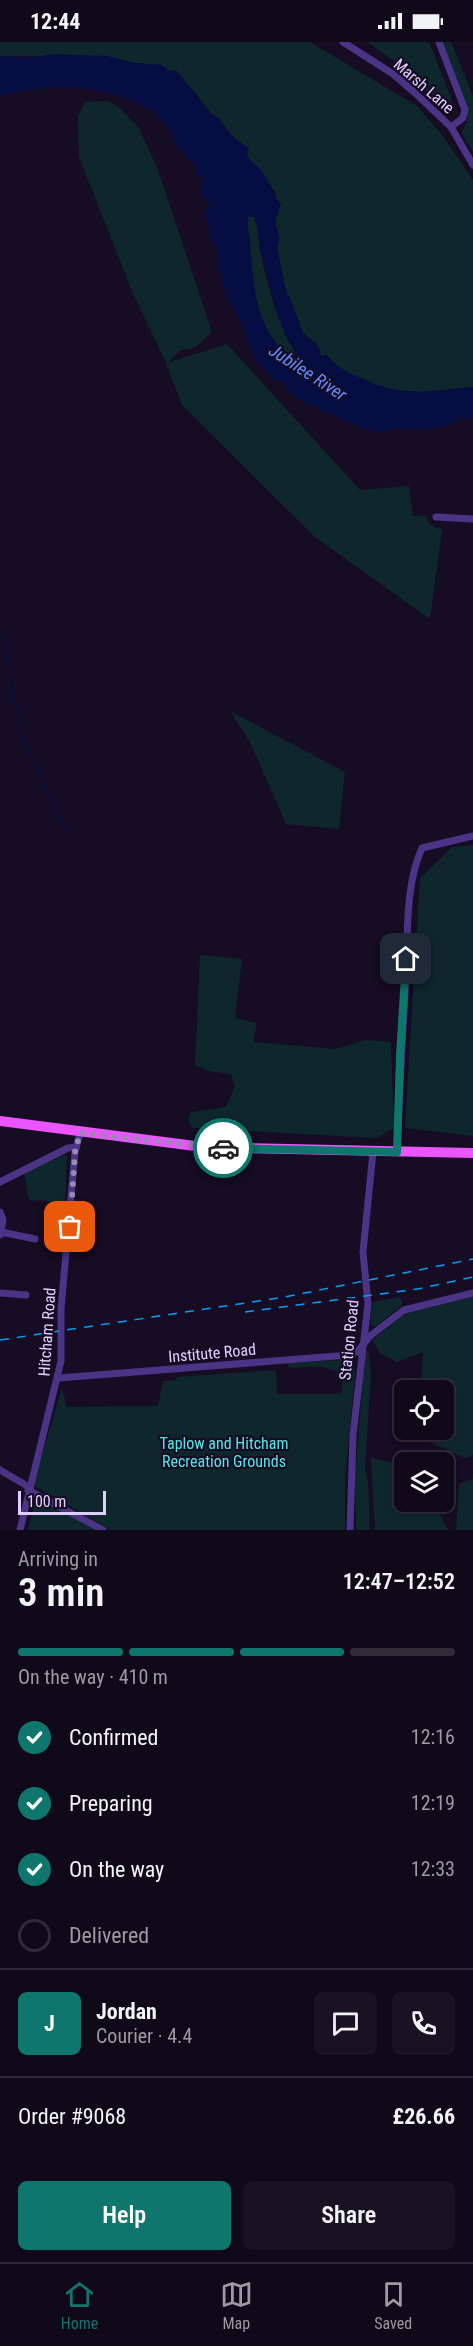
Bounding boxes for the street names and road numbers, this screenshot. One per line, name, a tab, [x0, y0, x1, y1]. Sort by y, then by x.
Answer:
street label: Marsh Lane	[390, 55, 458, 117]
street label: Hitcham Road	[34, 1287, 60, 1377]
street label: Station Road	[335, 1299, 363, 1381]
street label: Institute Road	[167, 1340, 257, 1366]

